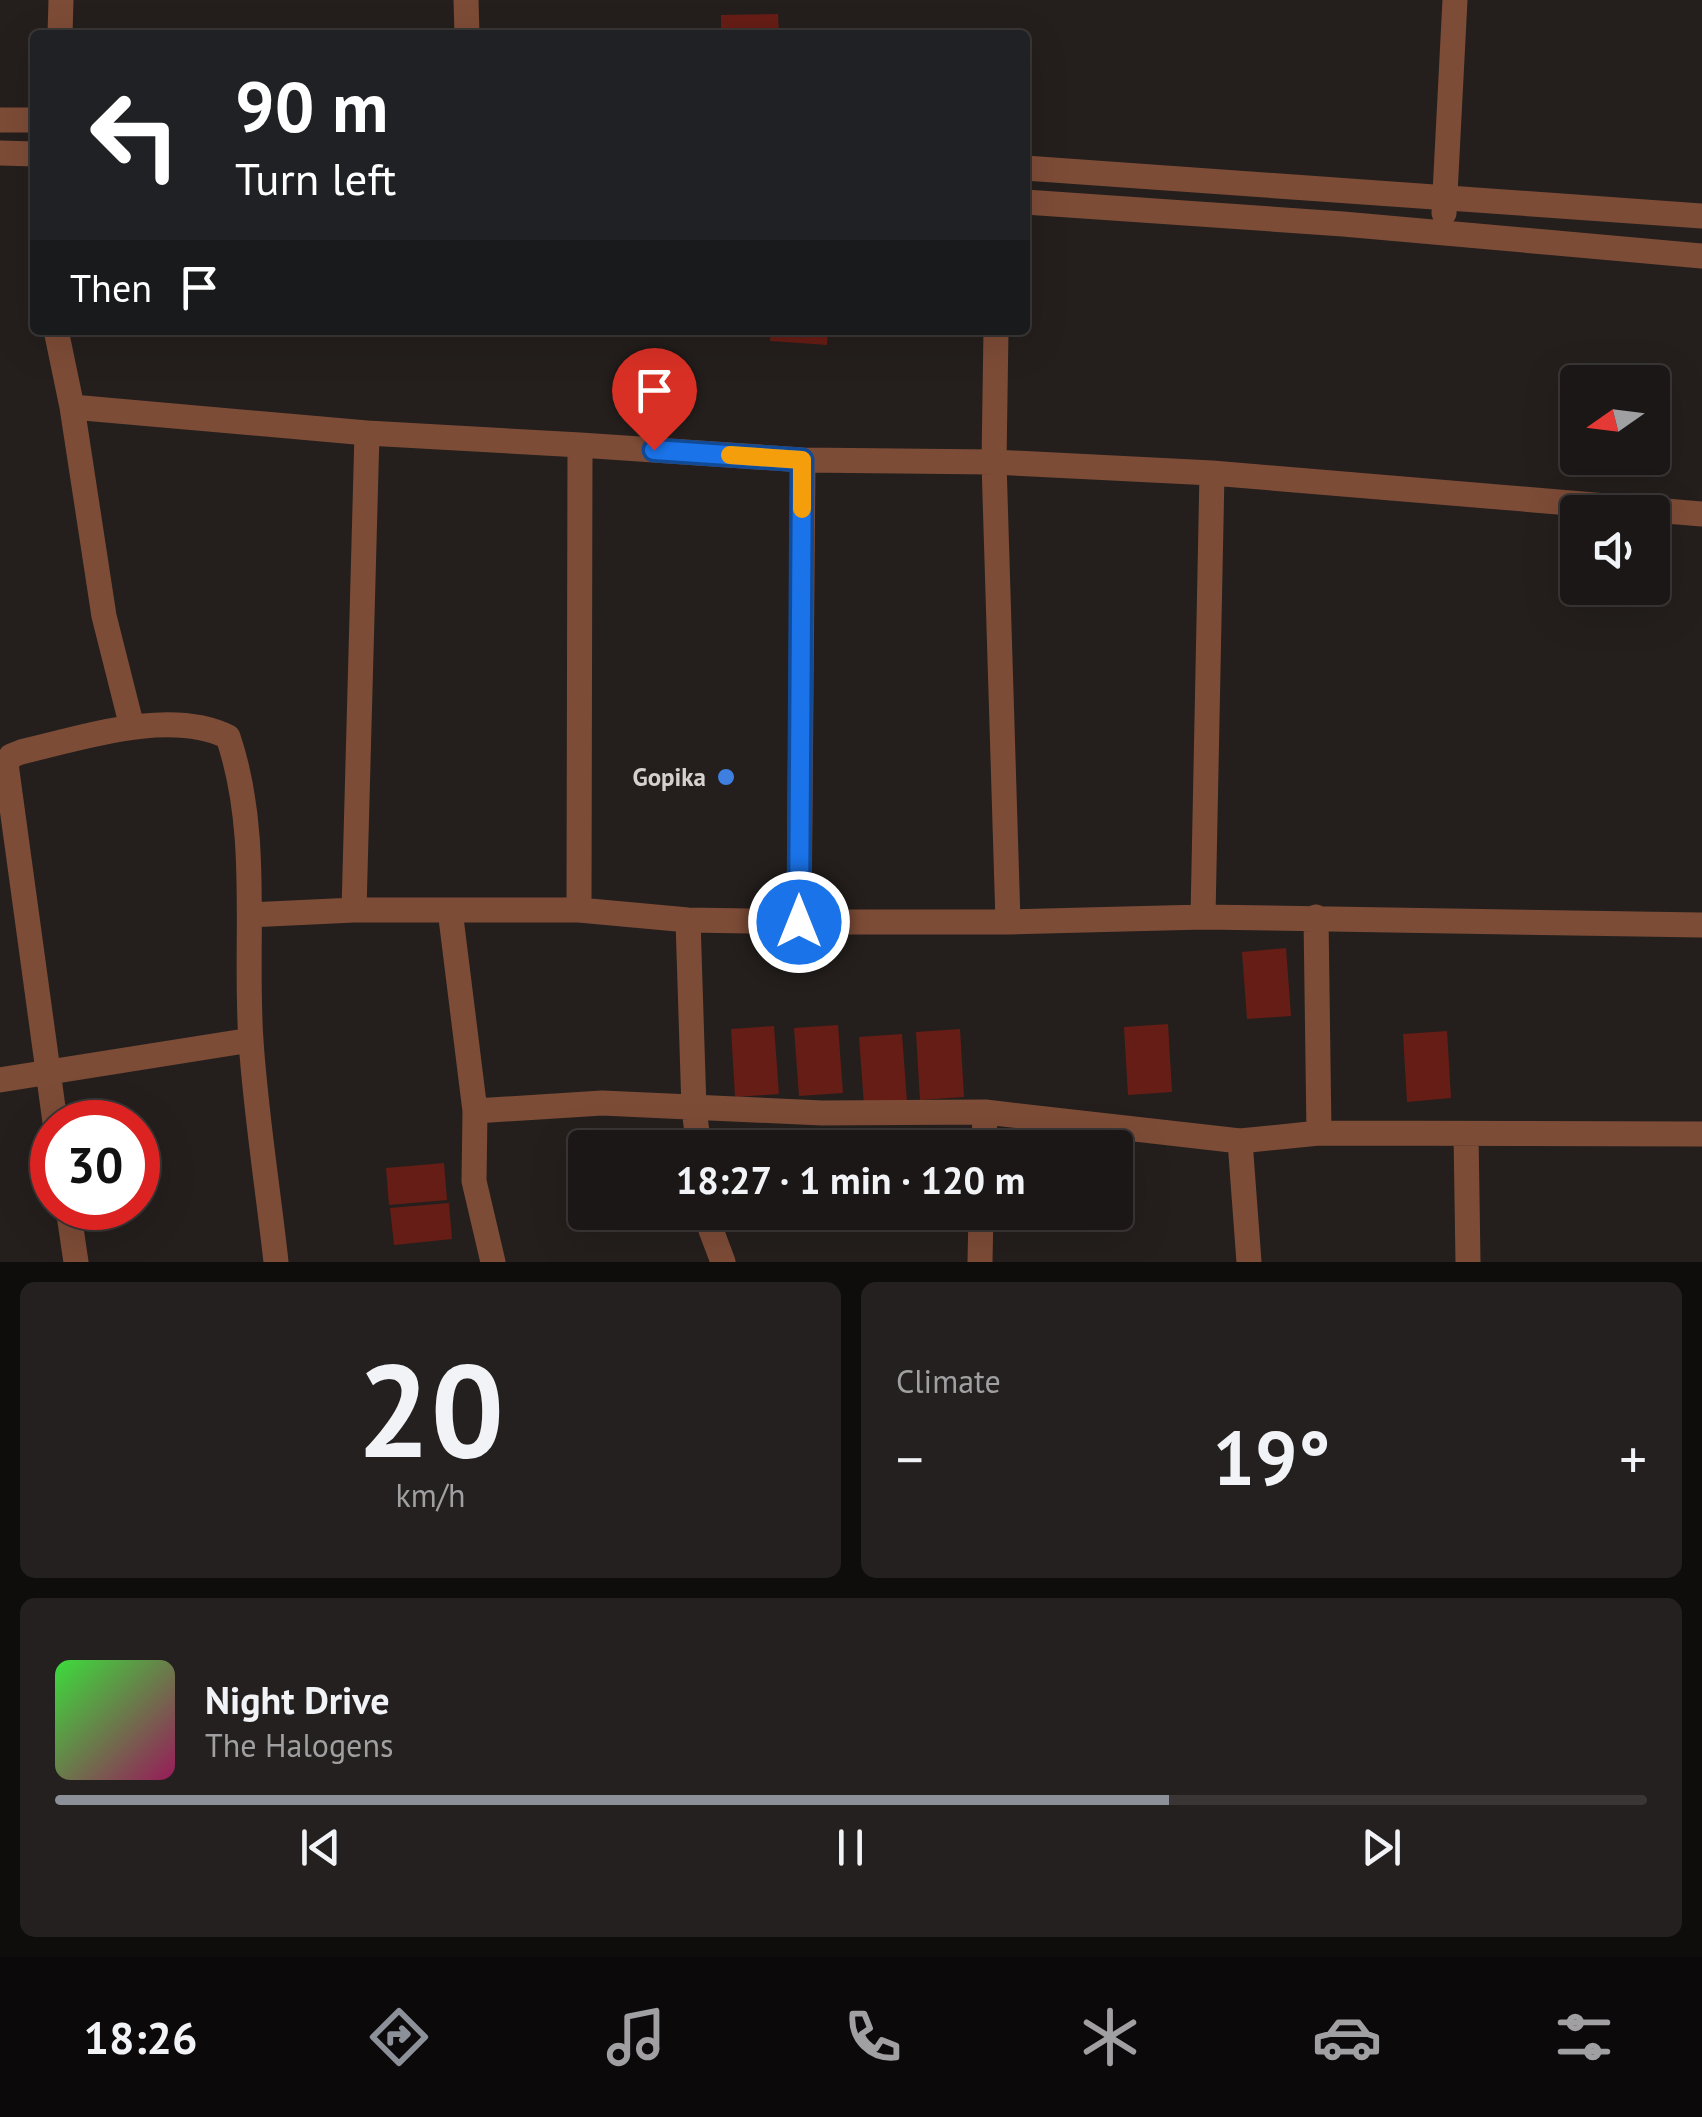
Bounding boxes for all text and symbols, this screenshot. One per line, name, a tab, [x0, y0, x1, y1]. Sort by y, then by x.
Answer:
text: 90 m	[235, 61, 388, 151]
icon: left	[70, 70, 200, 200]
text: Turn left	[235, 149, 396, 207]
icon: arrive	[172, 260, 227, 315]
text: Then	[70, 263, 152, 312]
pin	[612, 348, 697, 451]
icon: arrive	[627, 363, 682, 418]
north arrow	[1560, 365, 1670, 475]
map controls	[1560, 365, 1670, 605]
button: sound	[1560, 495, 1670, 605]
place label: Gopika	[632, 761, 706, 793]
marker: Gopika	[715, 766, 737, 788]
position arrow	[747, 870, 851, 974]
speed limit sign: 30	[30, 1100, 160, 1230]
text: 18:27 · 1 min · 120 m	[676, 1155, 1025, 1204]
text: 20	[357, 1325, 504, 1493]
text: Climate	[896, 1360, 1001, 1402]
text: 19°	[1213, 1409, 1330, 1506]
text: −	[896, 1423, 924, 1494]
text: +	[1619, 1423, 1647, 1494]
text: km/h	[395, 1474, 466, 1516]
text: Night Drive	[205, 1675, 389, 1724]
text: The Halogens	[205, 1724, 393, 1766]
icon: previous	[293, 1820, 348, 1875]
icon: pause	[823, 1820, 878, 1875]
icon: next	[1354, 1820, 1409, 1875]
icon: directions	[364, 2002, 434, 2072]
icon: music	[601, 2002, 671, 2072]
icon: phone	[838, 2002, 908, 2072]
icon: climate	[1075, 2002, 1145, 2072]
icon: car	[1312, 2002, 1382, 2072]
icon: filters	[1549, 2002, 1619, 2072]
text: 18:26	[83, 2008, 198, 2066]

